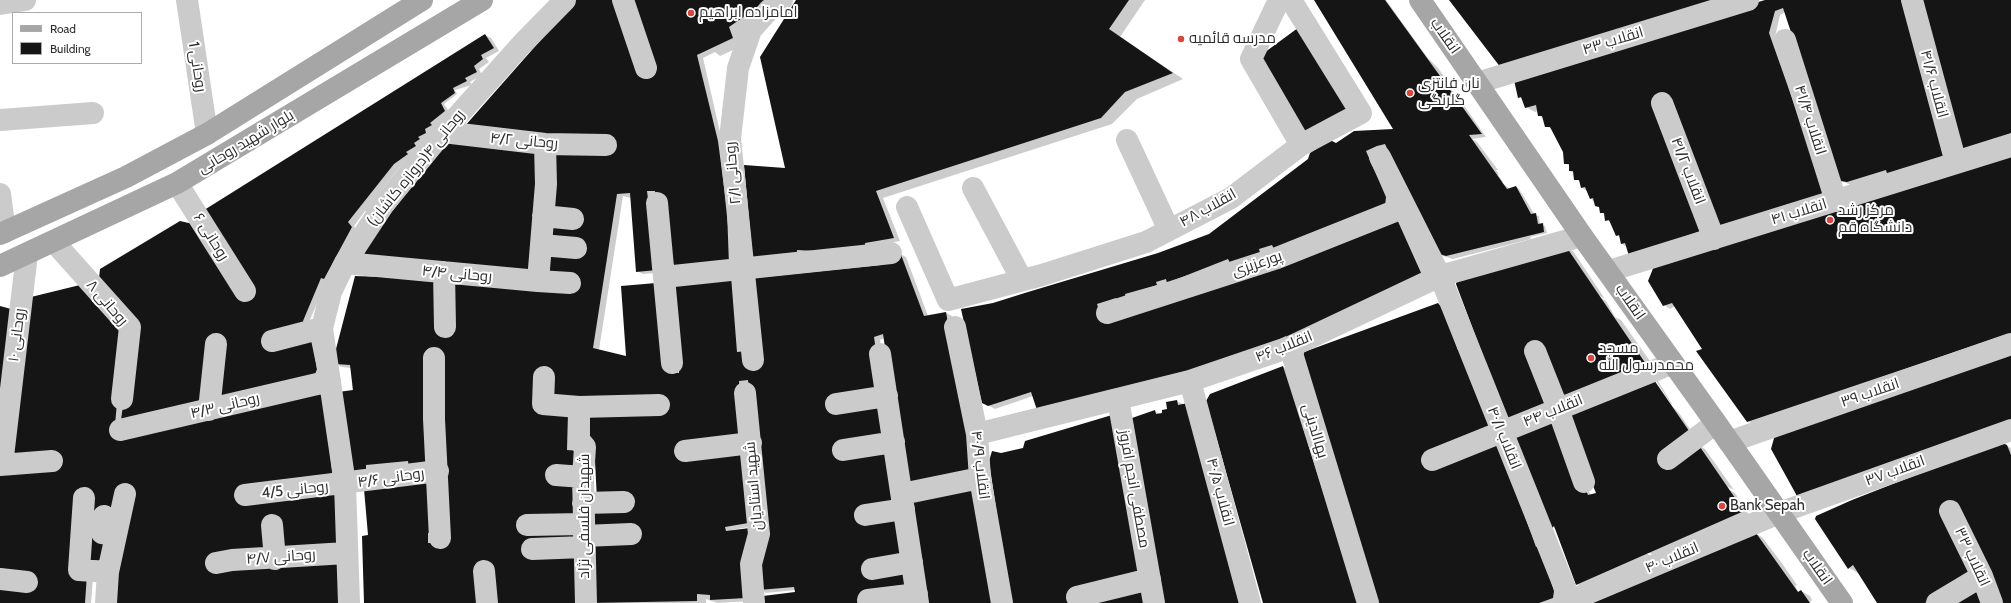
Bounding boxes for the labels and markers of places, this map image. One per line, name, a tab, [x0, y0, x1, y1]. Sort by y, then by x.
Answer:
place label: امامزاده ابراهیم	[699, 4, 797, 22]
marker: امامزاده ابراهیم	[686, 8, 696, 18]
place label: مدرسه قائمیه	[1189, 30, 1276, 48]
marker: مدرسه قائمیه	[1176, 34, 1186, 44]
place label: نان فانتزی گلرنگی	[1418, 75, 1480, 110]
marker: نان فانتزی گلرنگی	[1405, 88, 1415, 98]
place label: مرکز رشد دانشگاه قم	[1838, 202, 1912, 237]
marker: مرکز رشد دانشگاه قم	[1825, 215, 1835, 225]
place label: مسجد محمدرسول الله	[1599, 340, 1694, 375]
marker: مسجد محمدرسول الله	[1586, 353, 1596, 363]
place label: Bank Sepah	[1730, 497, 1805, 515]
marker: Bank Sepah	[1717, 501, 1727, 511]

